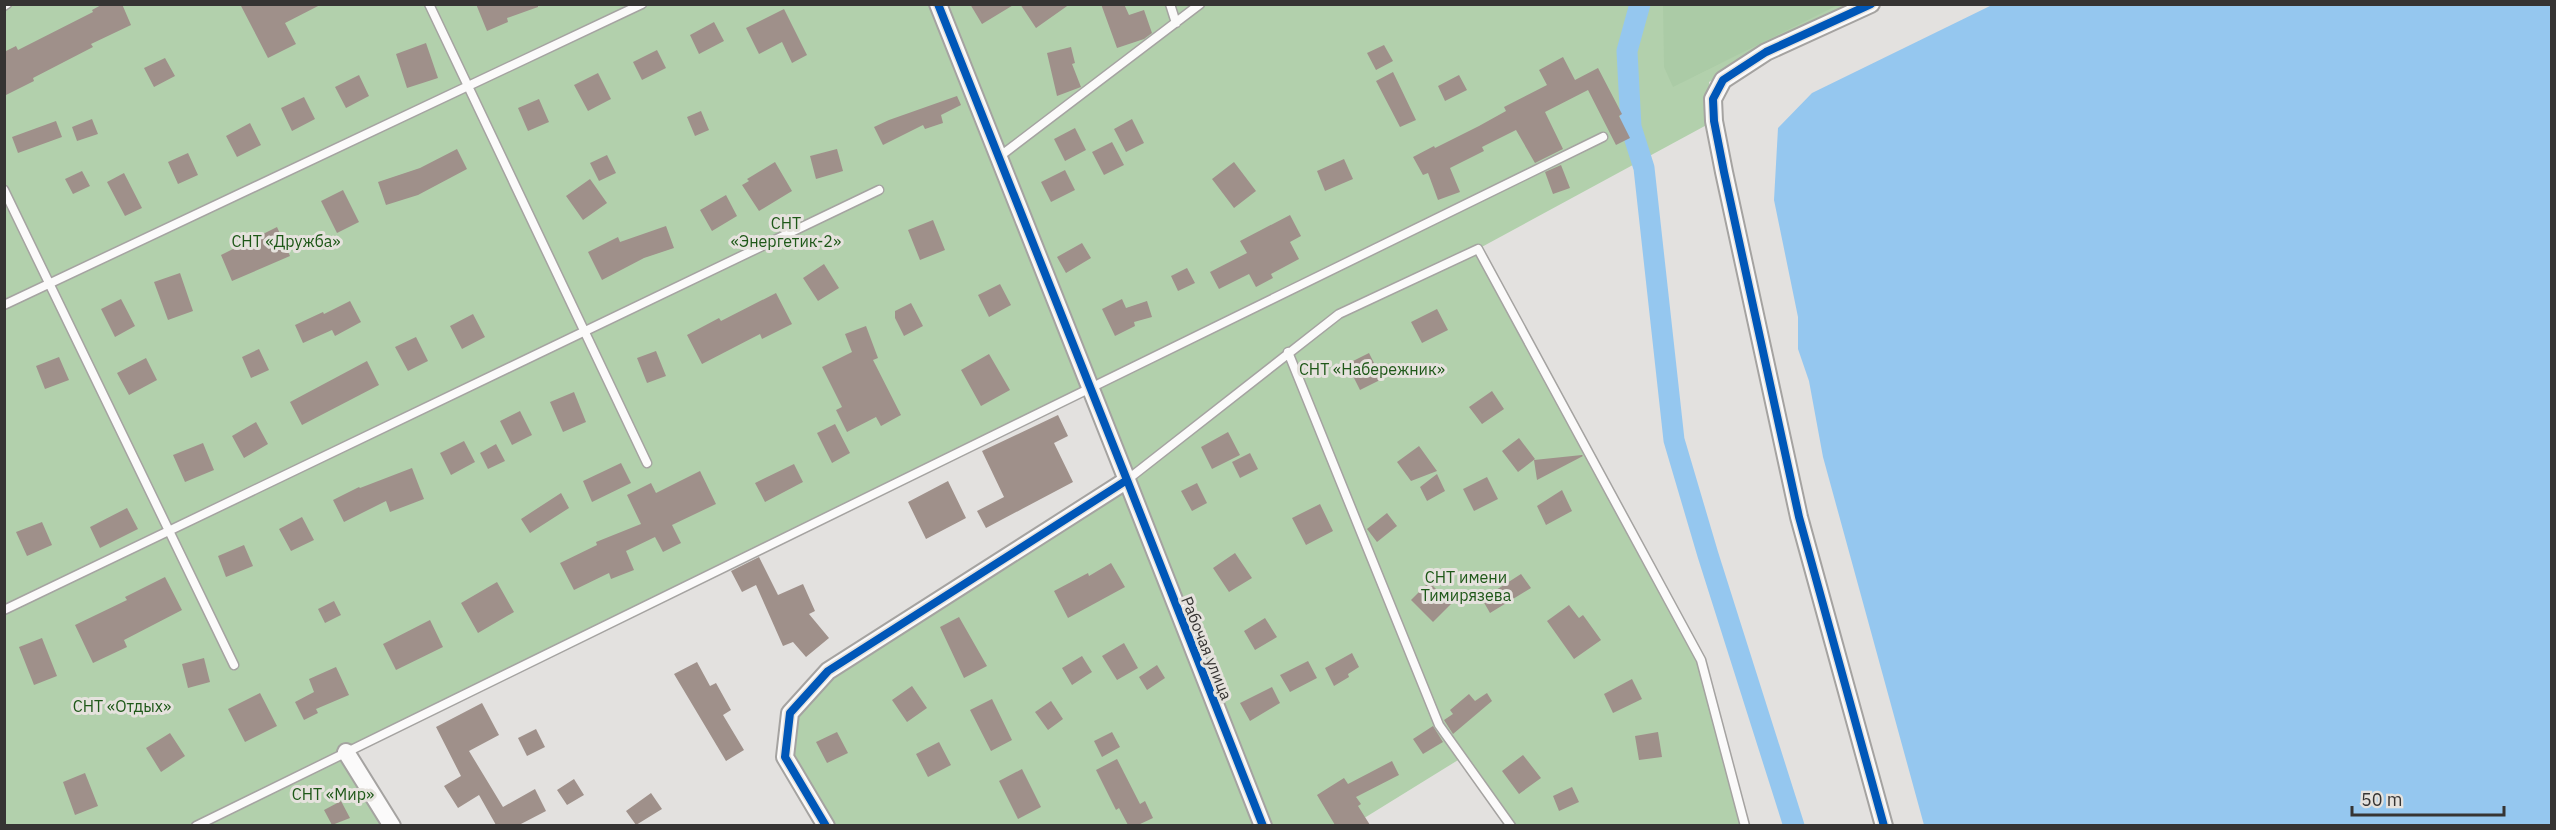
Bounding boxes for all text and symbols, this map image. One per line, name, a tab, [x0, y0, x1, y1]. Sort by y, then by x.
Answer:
park label: СНТ «Энергетик-2»	[731, 213, 841, 251]
park label: СНТ «Дружба»	[231, 231, 341, 251]
park label: СНТ «Набережник»	[1299, 359, 1445, 379]
park label: СНТ имени Тимирязева	[1421, 567, 1512, 605]
street label: Рабочая улица	[1177, 593, 1237, 703]
park label: СНТ «Отдых»	[73, 696, 171, 716]
scale bar	[2352, 779, 2504, 817]
park label: СНТ «Мир»	[292, 784, 374, 804]
text: 50 m	[2361, 788, 2403, 811]

